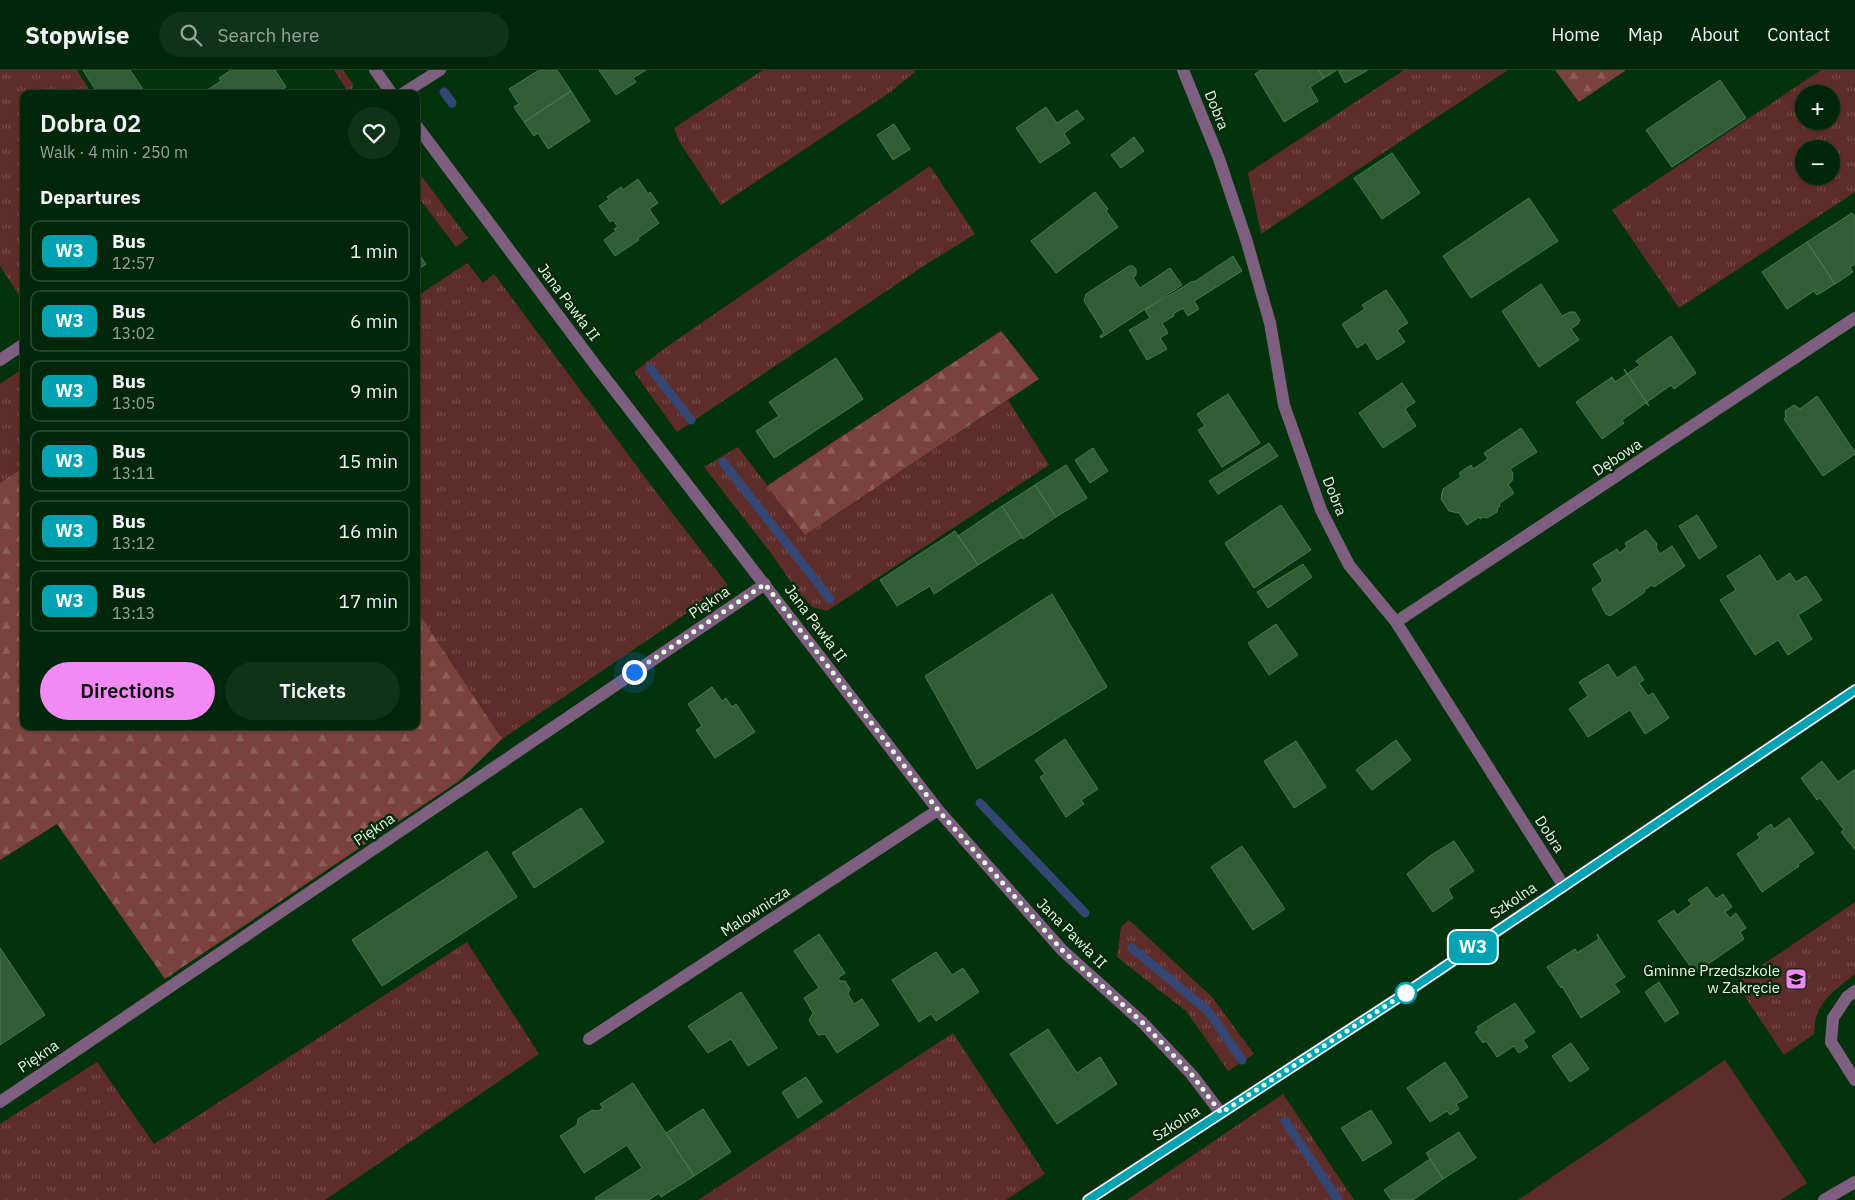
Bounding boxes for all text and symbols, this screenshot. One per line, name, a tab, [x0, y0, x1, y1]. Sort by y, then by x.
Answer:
search box	[159, 12, 509, 57]
text: Stopwise	[25, 19, 129, 51]
icon: search	[177, 21, 205, 49]
text: Search here	[217, 23, 319, 47]
text: Home	[1552, 23, 1600, 46]
text: Map	[1628, 23, 1663, 46]
text: About	[1691, 23, 1739, 46]
text: Contact	[1767, 23, 1830, 46]
map controls	[1795, 85, 1840, 185]
button: +	[1795, 85, 1840, 130]
street label: Dobra	[1201, 88, 1233, 132]
text: Dobra 02	[40, 107, 142, 139]
button: heart	[348, 107, 400, 159]
button: −	[1795, 140, 1840, 185]
text: Walk · 4 min · 250 m	[40, 142, 188, 162]
text: Departures	[40, 185, 140, 209]
text: Bus	[112, 229, 146, 253]
text: W3	[55, 239, 84, 262]
text: 1 min	[350, 239, 398, 263]
text: 12:57	[112, 253, 155, 273]
street label: Jana Pawła II	[534, 260, 604, 344]
text: Bus	[112, 299, 146, 323]
text: W3	[55, 309, 84, 332]
text: 6 min	[350, 309, 398, 333]
text: 13:02	[112, 323, 155, 343]
text: Bus	[112, 369, 146, 393]
text: W3	[55, 379, 84, 402]
text: 9 min	[350, 379, 398, 403]
text: 13:05	[112, 393, 155, 413]
street label: Dębowa	[1589, 434, 1645, 480]
text: Bus	[112, 439, 146, 463]
text: W3	[55, 449, 84, 472]
text: 15 min	[339, 449, 398, 473]
text: 13:11	[112, 463, 155, 483]
street label: Dobra	[1319, 474, 1351, 518]
text: Bus	[112, 509, 146, 533]
text: W3	[55, 519, 84, 542]
text: 16 min	[339, 519, 398, 543]
text: 13:12	[112, 533, 155, 553]
text: Bus	[112, 579, 146, 603]
street label: Piękna	[685, 581, 733, 623]
street label: Jana Pawła II	[781, 581, 851, 665]
text: W3	[55, 589, 84, 612]
text: 17 min	[339, 589, 398, 613]
text: 13:13	[112, 603, 155, 623]
your location	[622, 660, 647, 685]
button: Directions	[40, 662, 215, 720]
button: Tickets	[225, 662, 400, 720]
street label: Piękna	[350, 808, 398, 850]
street label: Dobra	[1531, 812, 1569, 856]
street label: Szkolna	[1486, 877, 1540, 923]
street label: Malownicza	[717, 882, 793, 940]
street label: Jana Pawła II	[1033, 894, 1111, 972]
line badge: W3	[1450, 931, 1496, 963]
text: W3	[1459, 935, 1487, 958]
place label: Gminne Przedszkole w Zakręcie	[1643, 961, 1780, 997]
school or university icon: Gminne Przedszkole w Zakręcie	[1784, 967, 1808, 991]
unlabelled marker	[1395, 982, 1417, 1004]
street label: Piękna	[14, 1035, 62, 1077]
street label: Szkolna	[1149, 1101, 1203, 1145]

